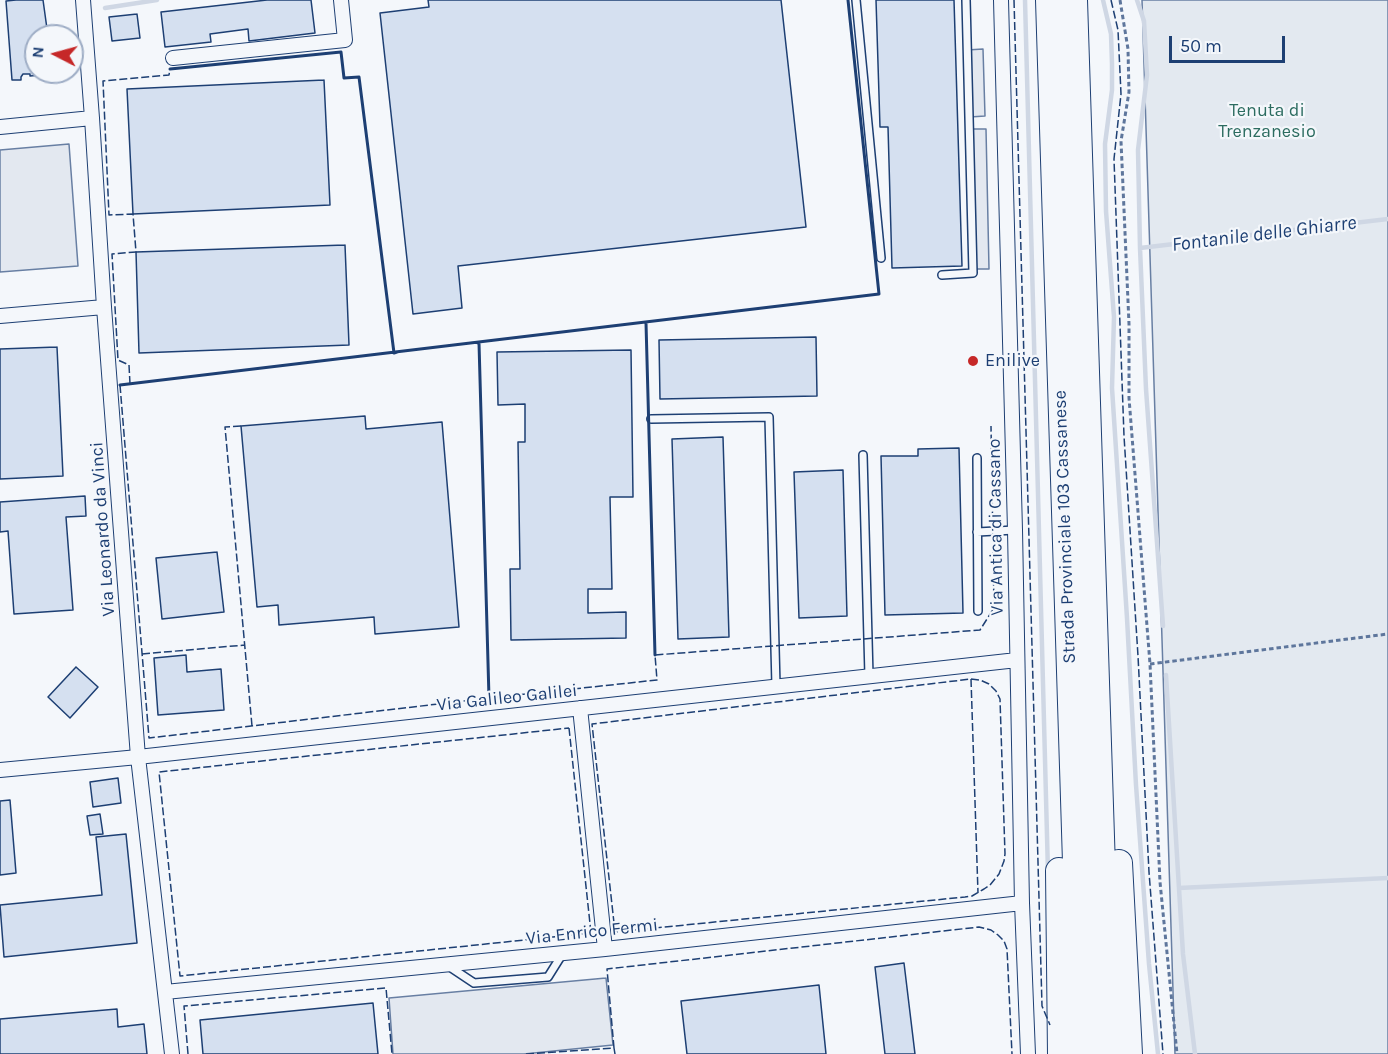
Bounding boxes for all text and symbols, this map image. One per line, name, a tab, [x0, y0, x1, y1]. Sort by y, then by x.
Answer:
north arrow	[24, 24, 84, 84]
scale bar	[1172, 24, 1288, 62]
text: 50 m	[1180, 35, 1222, 57]
text: N	[28, 46, 48, 59]
park label: Tenuta di Trenzanesio	[1218, 100, 1316, 142]
water label: Fontanile delle Ghiarre	[1170, 211, 1358, 257]
place label: Enilive	[985, 350, 1040, 372]
marker: Enilive	[966, 354, 980, 368]
street label: Strada Provinciale 103 Cassanese	[1049, 390, 1081, 664]
street label: Via Antica di Cassano	[984, 438, 1008, 616]
street label: Via Leonardo da Vinci	[86, 441, 120, 617]
street label: Via Galileo Galilei	[435, 680, 579, 716]
street label: Via Enrico Fermi	[525, 914, 659, 950]

